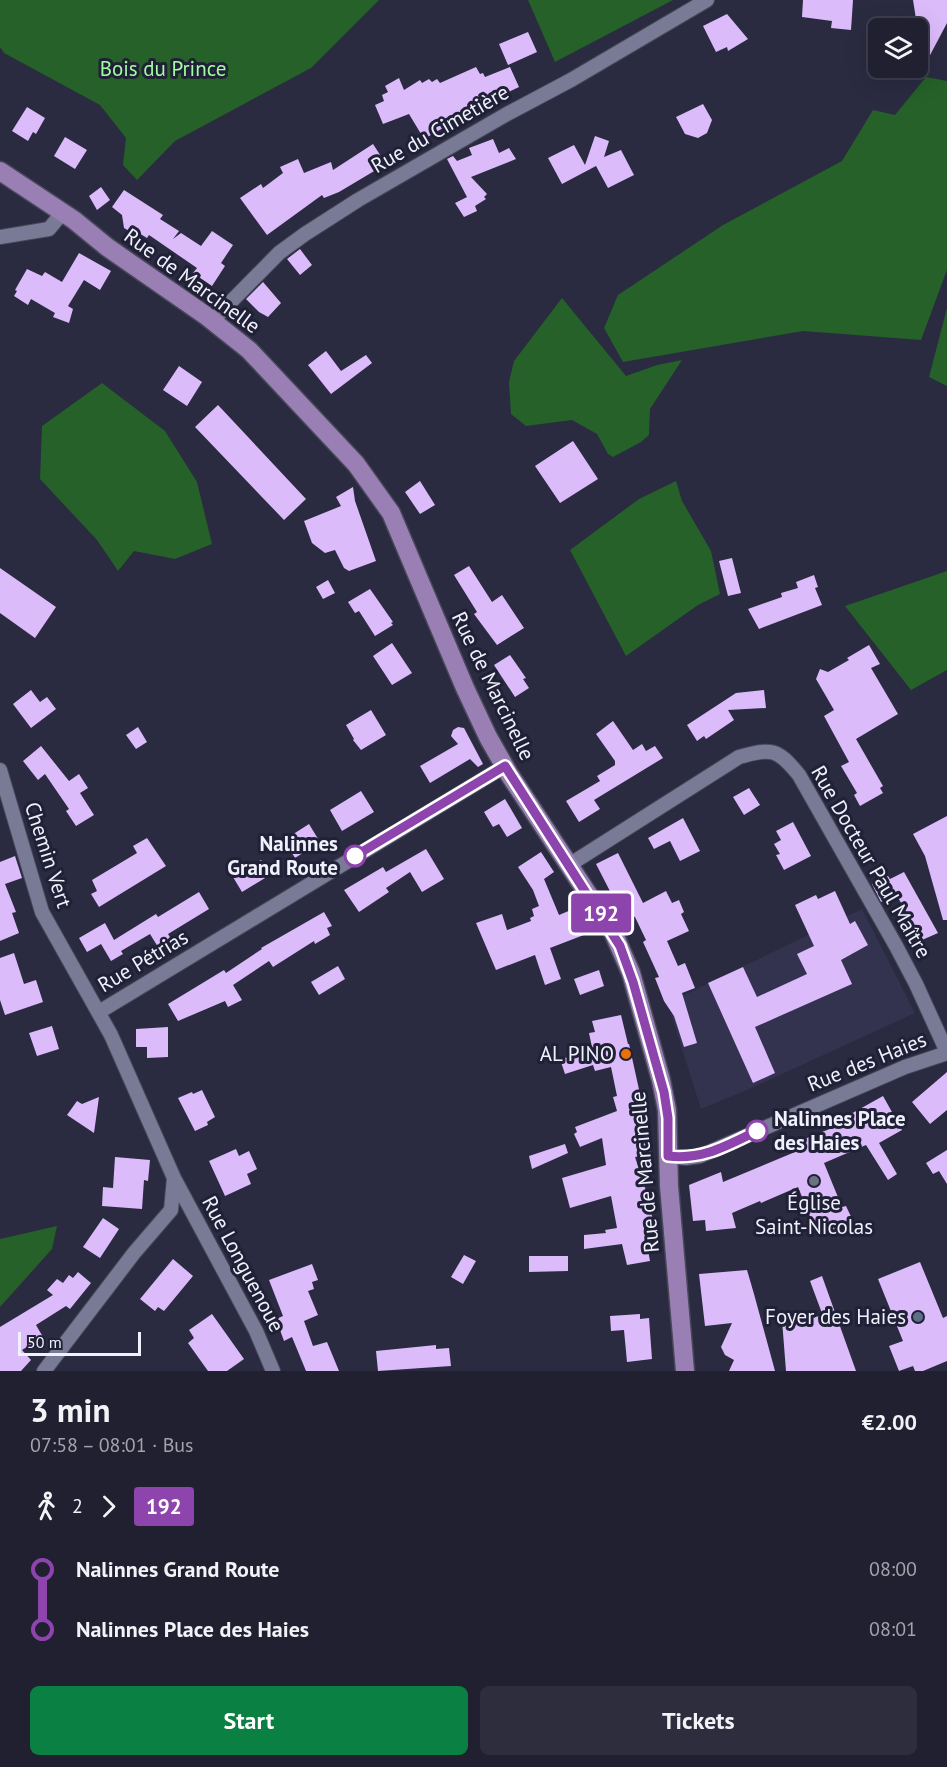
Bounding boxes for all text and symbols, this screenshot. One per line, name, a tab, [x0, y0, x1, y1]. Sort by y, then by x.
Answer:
map controls	[868, 18, 928, 78]
button: layers	[868, 18, 928, 78]
park label: Bois du Prince	[100, 55, 226, 82]
street label: Rue du Cimetière	[366, 78, 513, 179]
street label: Rue de Marcinelle	[119, 222, 266, 339]
street label: Rue de Marcinelle	[446, 607, 541, 764]
street label: Rue Docteur Paul Maître	[805, 761, 938, 963]
street label: Chemin Vert	[19, 799, 78, 911]
place label: Nalinnes Grand Route	[227, 830, 338, 881]
marker: Nalinnes Grand Route	[344, 845, 366, 867]
line badge: 192	[566, 894, 636, 932]
text: 192	[583, 900, 619, 927]
street label: Rue Pétrias	[93, 923, 193, 998]
street label: Rue des Haies	[803, 1025, 930, 1098]
place label: AL PINO	[540, 1040, 614, 1067]
marker: AL PINO	[619, 1047, 633, 1061]
street label: Rue de Marcinelle	[624, 1090, 665, 1254]
place label: Nalinnes Place des Haies	[774, 1105, 906, 1156]
marker: Nalinnes Place des Haies	[746, 1120, 768, 1142]
marker: Église Saint-Nicolas	[807, 1174, 821, 1188]
place label: Église Saint-Nicolas	[755, 1189, 873, 1240]
street label: Rue Longuenoue	[196, 1191, 291, 1336]
place label: Foyer des Haies	[765, 1303, 906, 1330]
marker: Foyer des Haies	[911, 1310, 925, 1324]
scale bar	[18, 1329, 141, 1356]
text: 50 m	[27, 1332, 62, 1352]
text: 3 min	[30, 1388, 111, 1431]
text: €2.00	[862, 1408, 917, 1436]
text: 07:58 – 08:01 · Bus	[30, 1432, 194, 1458]
icon: walk	[30, 1490, 63, 1523]
icon: forward	[92, 1490, 125, 1523]
text: 2	[72, 1493, 83, 1519]
text: 192	[146, 1493, 182, 1520]
text: Nalinnes Grand Route	[76, 1555, 280, 1583]
text: 08:00	[869, 1556, 917, 1582]
text: Nalinnes Place des Haies	[76, 1615, 309, 1643]
text: 08:01	[869, 1616, 917, 1642]
button: Start	[30, 1686, 468, 1755]
button: Tickets	[480, 1686, 917, 1755]

